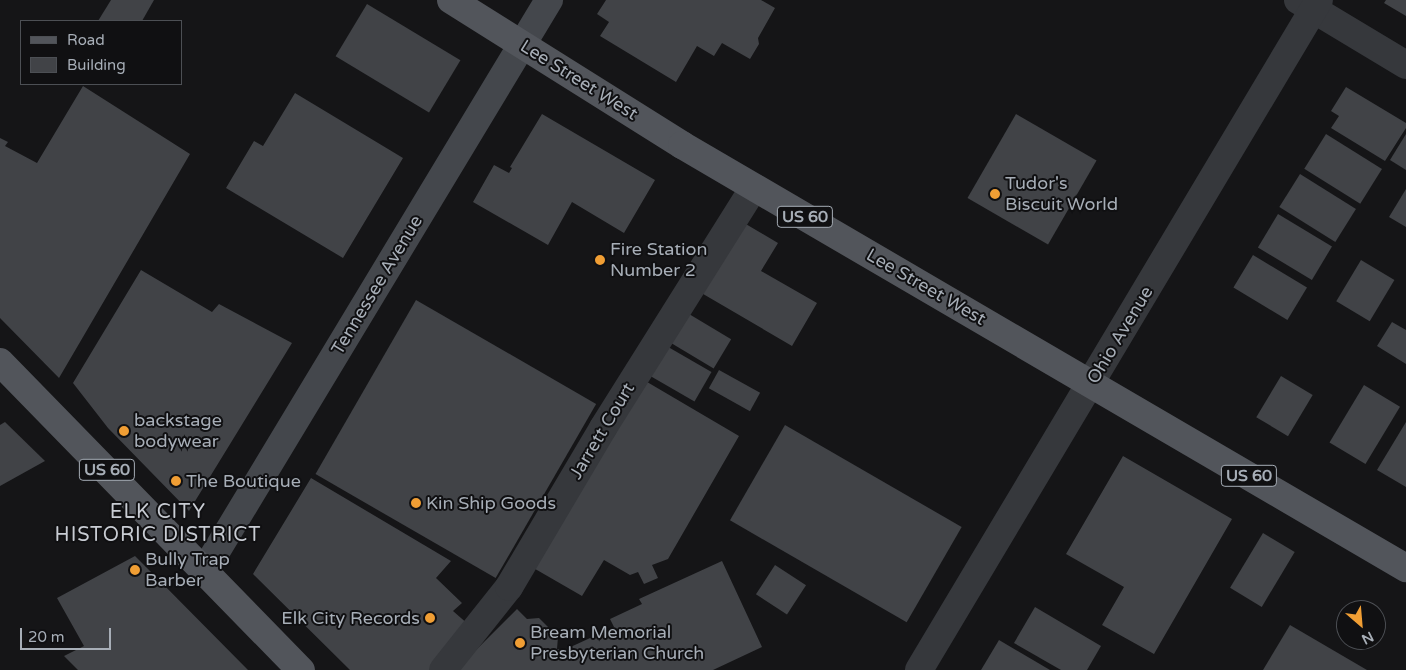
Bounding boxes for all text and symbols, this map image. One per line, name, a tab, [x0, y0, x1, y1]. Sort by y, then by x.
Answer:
legend	[20, 20, 182, 85]
text: Road	[67, 31, 105, 49]
street label: Lee Street West	[516, 35, 642, 125]
text: Building	[67, 56, 126, 74]
place label: Tudor's Biscuit World	[1005, 173, 1118, 215]
marker: Tudor's Biscuit World	[989, 188, 1001, 200]
road number: US 60	[776, 203, 834, 230]
street label: Tennessee Avenue	[327, 211, 427, 359]
place label: Fire Station Number 2	[610, 239, 707, 282]
street label: Lee Street West	[862, 244, 990, 330]
marker: Fire Station Number 2	[594, 254, 606, 266]
street label: Ohio Avenue	[1082, 282, 1158, 388]
street label: Jarrett Court	[565, 379, 639, 483]
place label: backstage bodywear	[134, 410, 222, 452]
marker: backstage bodywear	[118, 425, 130, 437]
road number: US 60	[78, 456, 136, 484]
road number: US 60	[1220, 462, 1278, 490]
place label: The Boutique	[186, 470, 301, 492]
marker: The Boutique	[170, 475, 182, 487]
place label: Kin Ship Goods	[426, 492, 556, 514]
marker: Kin Ship Goods	[410, 497, 422, 509]
district label: ELK CITY HISTORIC DISTRICT	[52, 500, 264, 547]
place label: Bully Trap Barber	[145, 549, 230, 592]
marker: Bully Trap Barber	[129, 564, 141, 576]
north arrow	[1336, 600, 1386, 650]
place label: Elk City Records	[281, 607, 420, 629]
marker: Elk City Records	[424, 612, 436, 624]
scale bar	[22, 618, 114, 650]
place label: Bream Memorial Presbyterian Church	[530, 622, 704, 664]
text: 20 m	[28, 628, 65, 646]
text: N	[1359, 628, 1376, 648]
marker: Bream Memorial Presbyterian Church	[514, 637, 526, 649]

